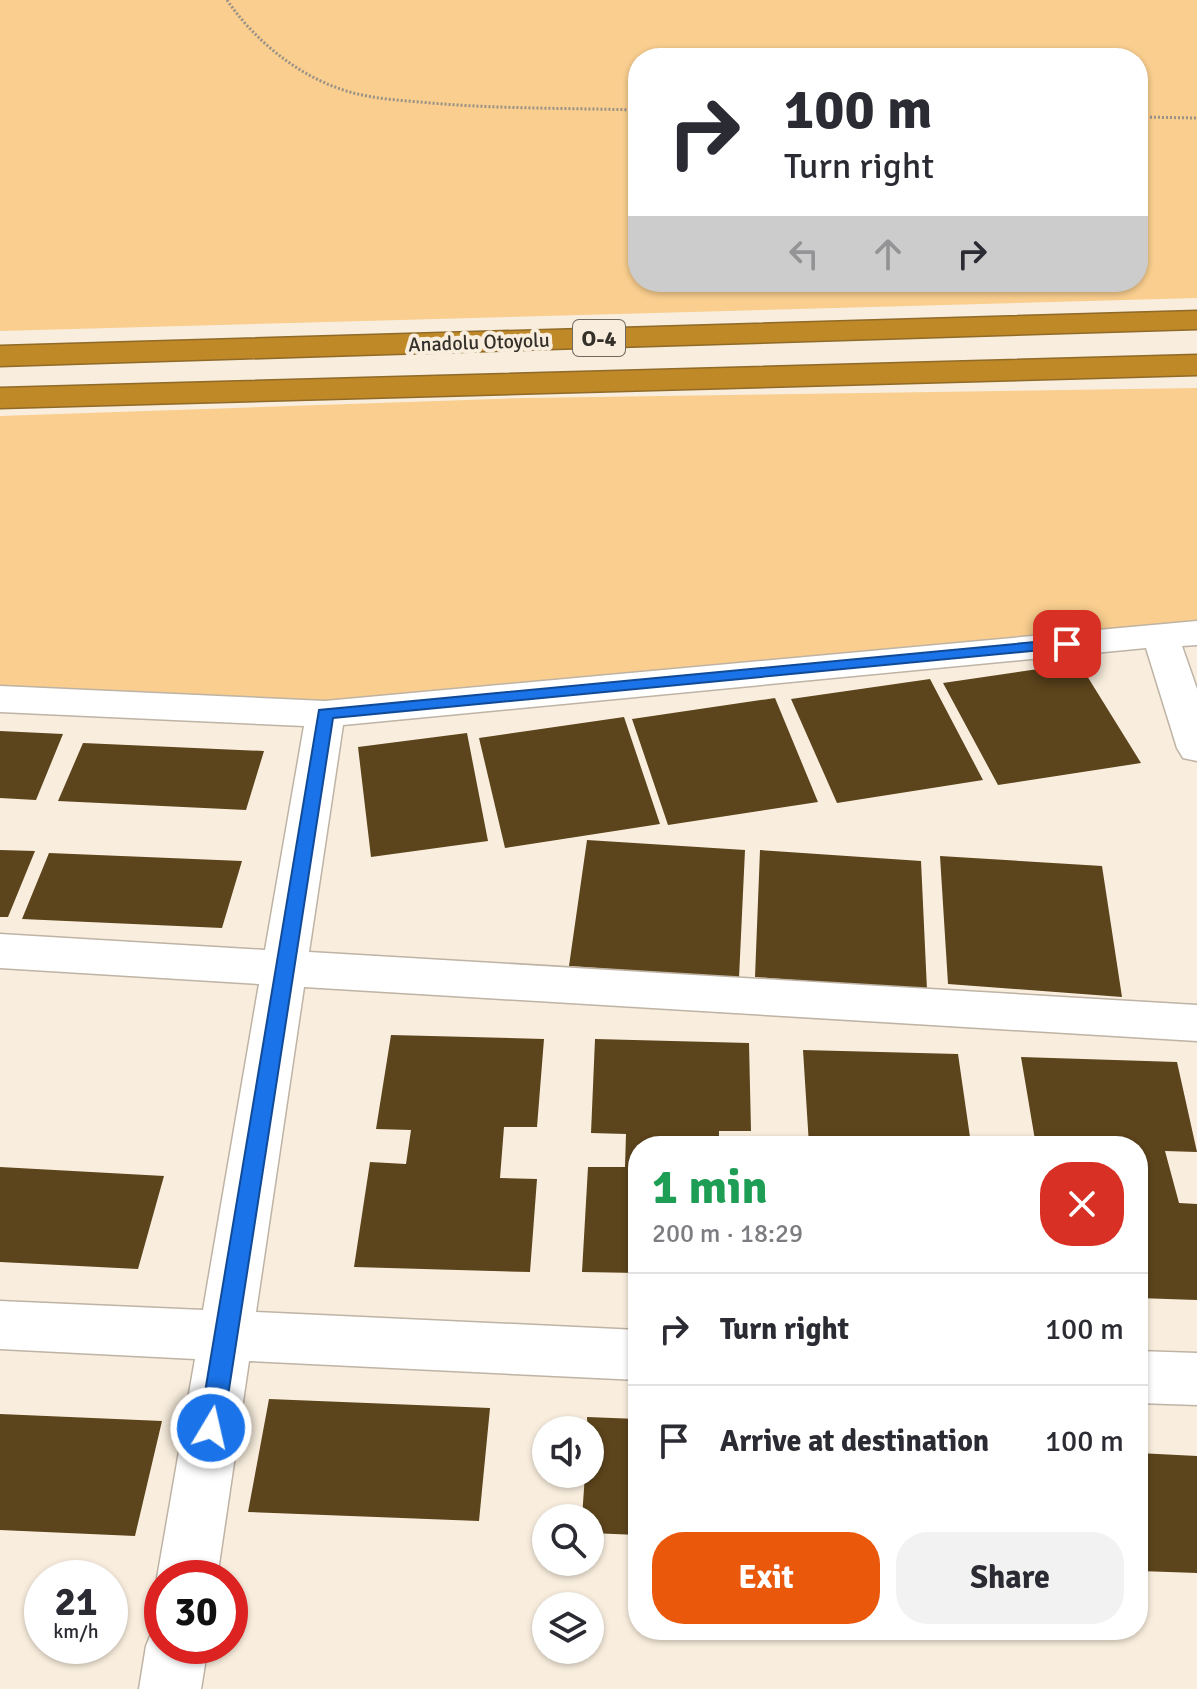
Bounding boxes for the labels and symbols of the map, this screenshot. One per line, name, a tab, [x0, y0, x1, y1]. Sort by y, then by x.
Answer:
road number: O-4	[573, 320, 625, 356]
street label: Anadolu Otoyolu	[408, 328, 550, 357]
pin	[1033, 610, 1101, 678]
position arrow	[169, 1386, 253, 1470]
speed limit sign: 30	[144, 1560, 248, 1664]

